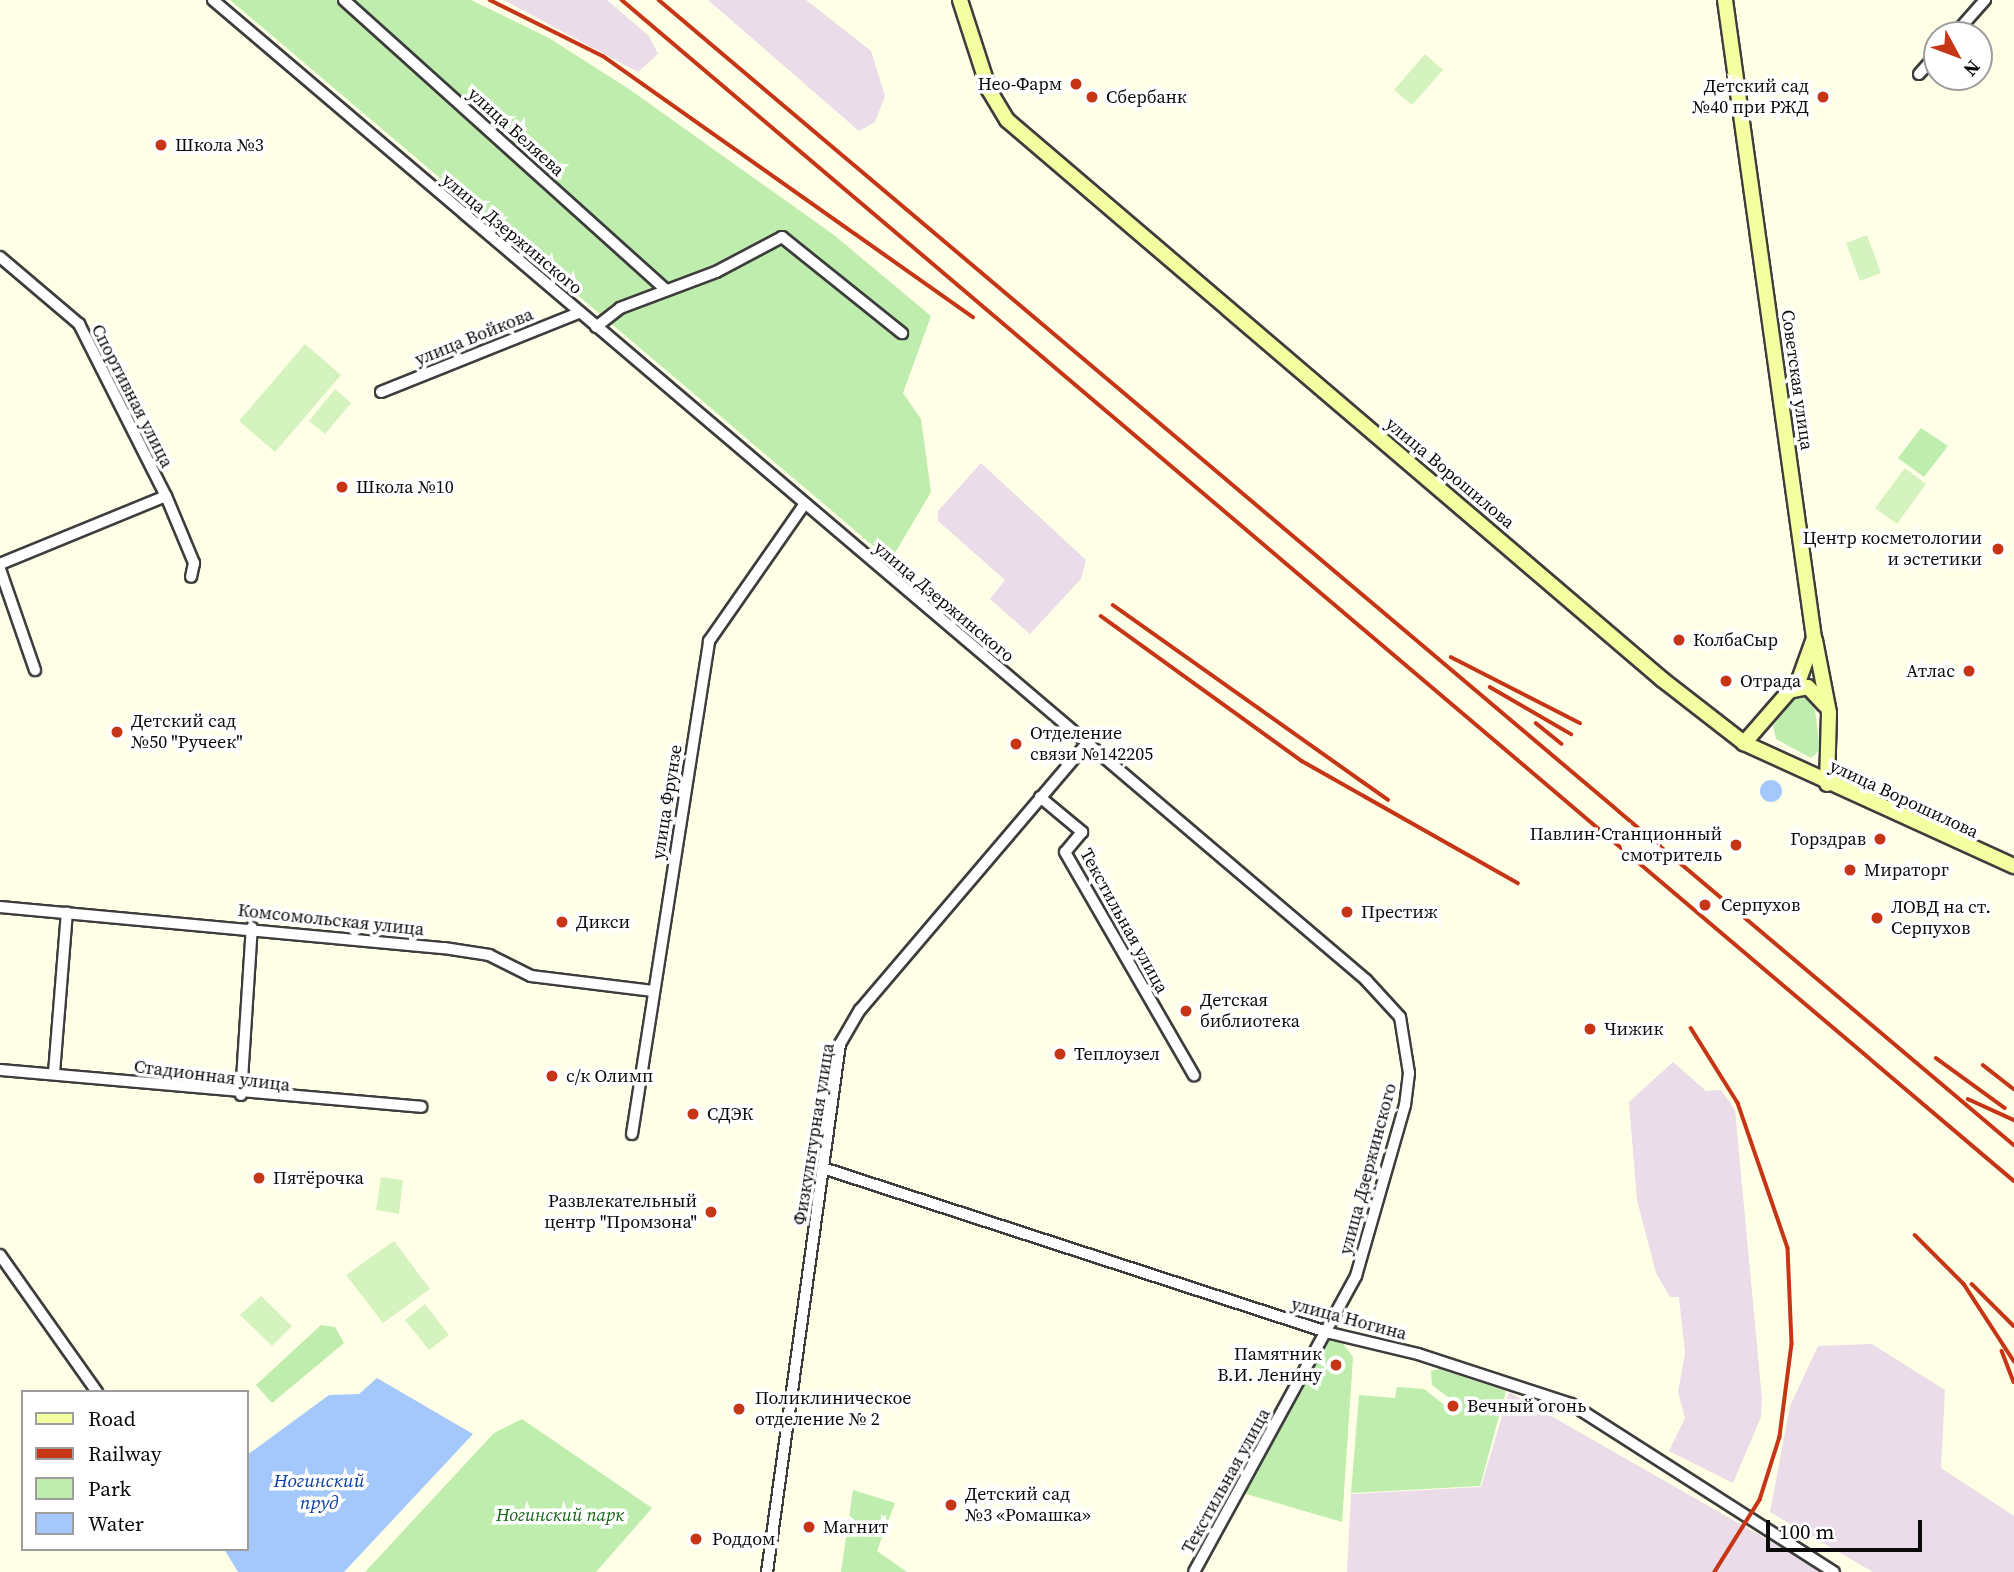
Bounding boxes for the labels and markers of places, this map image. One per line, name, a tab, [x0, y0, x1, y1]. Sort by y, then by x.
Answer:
place label: Нео-Фарм	[978, 73, 1062, 95]
marker: Нео-Фарм	[1068, 76, 1084, 92]
place label: Детский сад №40 при РЖД	[1692, 76, 1809, 119]
place label: Сбербанк	[1106, 86, 1187, 108]
marker: Сбербанк	[1084, 89, 1100, 105]
marker: Детский сад №40 при РЖД	[1815, 89, 1831, 105]
place label: Школа №3	[175, 134, 264, 156]
marker: Школа №3	[153, 137, 169, 153]
place label: Школа №10	[356, 476, 454, 498]
marker: Школа №10	[334, 479, 350, 495]
place label: Центр косметологии и эстетики	[1803, 528, 1982, 570]
marker: Центр косметологии и эстетики	[1988, 539, 2008, 559]
place label: КолбаСыр	[1693, 629, 1778, 651]
marker: КолбаСыр	[1671, 632, 1687, 648]
place label: Атлас	[1906, 660, 1955, 682]
marker: Атлас	[1961, 663, 1977, 679]
place label: Отрада	[1740, 670, 1801, 692]
marker: Отрада	[1718, 673, 1734, 689]
place label: Детский сад №50 "Ручеек"	[131, 711, 243, 754]
place label: Отделение связи №142205	[1030, 723, 1153, 766]
marker: Детский сад №50 "Ручеек"	[109, 724, 125, 740]
marker: Отделение связи №142205	[1008, 736, 1024, 752]
place label: Павлин-Станционный смотритель	[1530, 824, 1722, 866]
place label: Горздрав	[1790, 828, 1866, 850]
marker: Горздрав	[1872, 831, 1888, 847]
marker: Павлин-Станционный смотритель	[1728, 837, 1744, 853]
place label: Мираторг	[1864, 859, 1949, 881]
marker: Мираторг	[1842, 862, 1858, 878]
place label: Серпухов	[1721, 894, 1800, 916]
marker: Серпухов	[1695, 895, 1715, 915]
place label: ЛОВД на ст. Серпухов	[1891, 897, 1991, 940]
place label: Престиж	[1361, 901, 1438, 923]
marker: Престиж	[1339, 904, 1355, 920]
marker: ЛОВД на ст. Серпухов	[1869, 910, 1885, 926]
place label: Дикси	[576, 911, 630, 933]
marker: Дикси	[554, 914, 570, 930]
place label: Детская библиотека	[1200, 990, 1300, 1032]
marker: Детская библиотека	[1178, 1003, 1194, 1019]
place label: Чижик	[1604, 1018, 1663, 1040]
marker: Чижик	[1582, 1021, 1598, 1037]
place label: Теплоузел	[1074, 1043, 1160, 1065]
marker: Теплоузел	[1052, 1046, 1068, 1062]
place label: с/к Олимп	[566, 1065, 653, 1087]
marker: с/к Олимп	[544, 1068, 560, 1084]
place label: СДЭК	[707, 1103, 753, 1125]
marker: СДЭК	[685, 1106, 701, 1122]
place label: Пятёрочка	[273, 1167, 364, 1189]
marker: Пятёрочка	[251, 1170, 267, 1186]
place label: Развлекательный центр "Промзона"	[544, 1191, 697, 1234]
marker: Развлекательный центр "Промзона"	[703, 1204, 719, 1220]
place label: Памятник В.И. Ленину	[1217, 1344, 1322, 1386]
marker: Памятник В.И. Ленину	[1328, 1357, 1344, 1373]
place label: Поликлиническое отделение № 2	[755, 1388, 911, 1430]
place label: Вечный огонь	[1467, 1395, 1586, 1417]
marker: Вечный огонь	[1445, 1398, 1461, 1414]
marker: Поликлиническое отделение № 2	[729, 1399, 749, 1419]
place label: Детский сад №3 «Ромашка»	[965, 1484, 1091, 1526]
marker: Детский сад №3 «Ромашка»	[943, 1497, 959, 1513]
place label: Магнит	[823, 1516, 888, 1538]
marker: Магнит	[801, 1519, 817, 1535]
place label: Роддом	[712, 1528, 775, 1550]
marker: Роддом	[686, 1529, 706, 1549]

